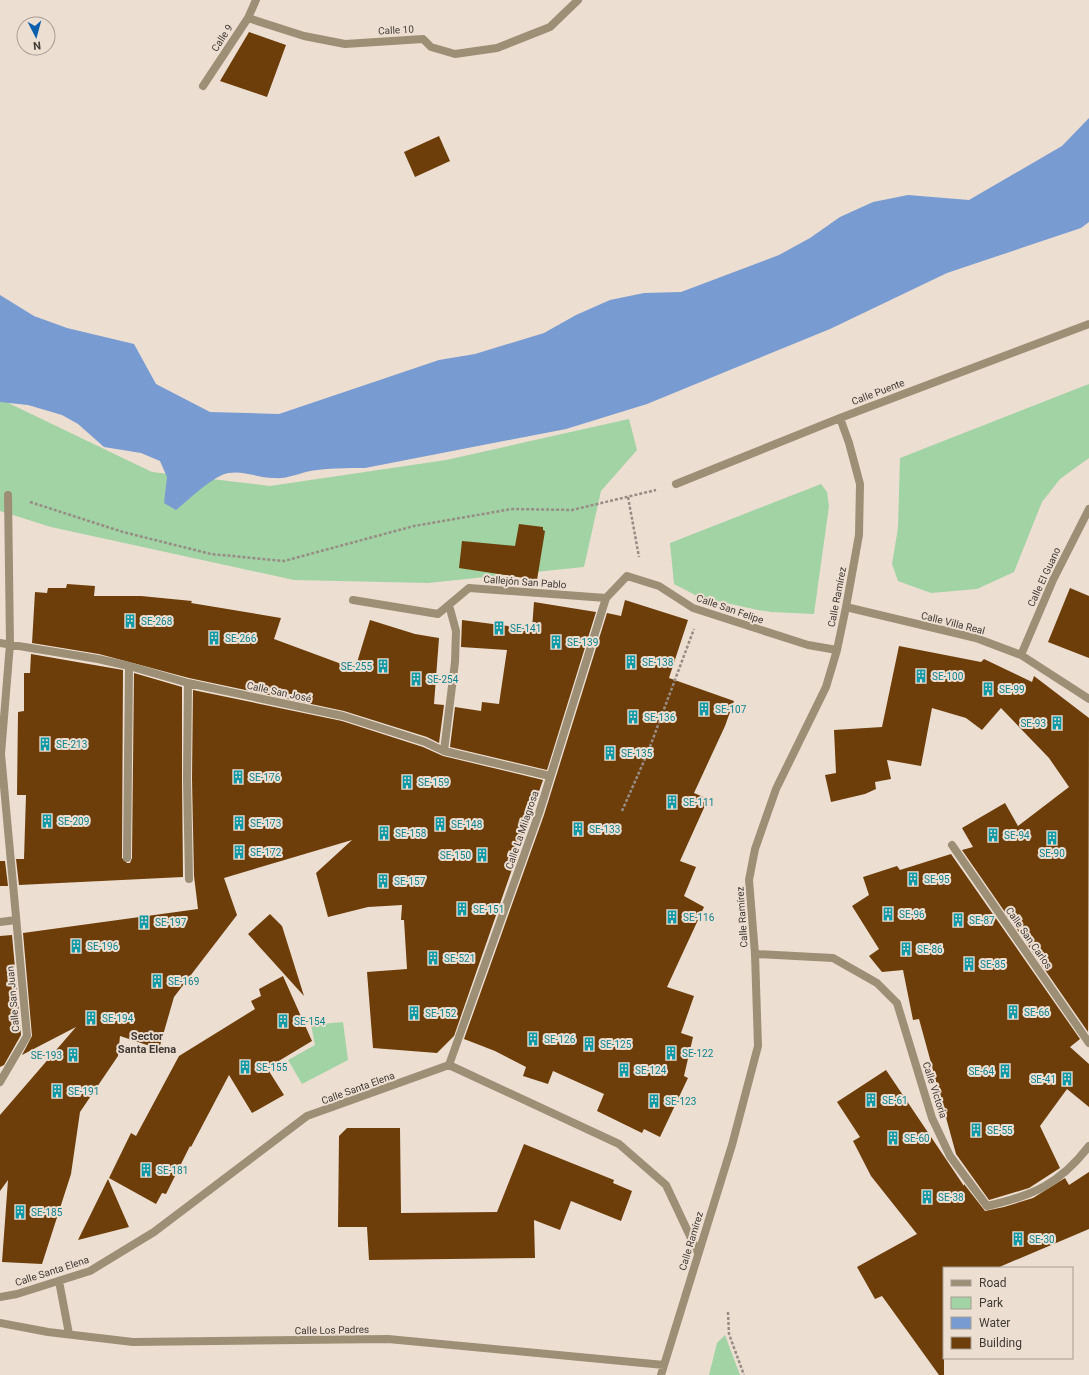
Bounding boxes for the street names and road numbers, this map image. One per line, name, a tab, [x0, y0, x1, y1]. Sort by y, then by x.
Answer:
street label: Calle 9	[209, 22, 235, 54]
street label: Calle 10	[378, 24, 415, 36]
street label: Calle Puente	[850, 377, 906, 407]
street label: Calle El Guano	[1025, 545, 1063, 608]
street label: Calle Ramírez	[826, 566, 848, 628]
street label: Callejón San Pablo	[483, 574, 567, 590]
street label: Calle San Felipe	[695, 592, 765, 626]
street label: Calle Villa Real	[920, 610, 986, 636]
street label: Calle San José	[246, 680, 312, 704]
street label: Calle La Milagrosa	[503, 789, 541, 871]
street label: Calle Ramírez	[734, 886, 750, 948]
street label: Calle San Carlos	[1004, 905, 1054, 971]
street label: Calle San Juan	[5, 966, 21, 1032]
street label: Calle Victoria	[921, 1060, 949, 1120]
street label: Calle Santa Elena	[320, 1070, 396, 1106]
street label: Calle Ramírez	[677, 1210, 705, 1272]
street label: Calle Santa Elena	[14, 1254, 90, 1288]
street label: Calle Los Padres	[295, 1324, 369, 1336]

